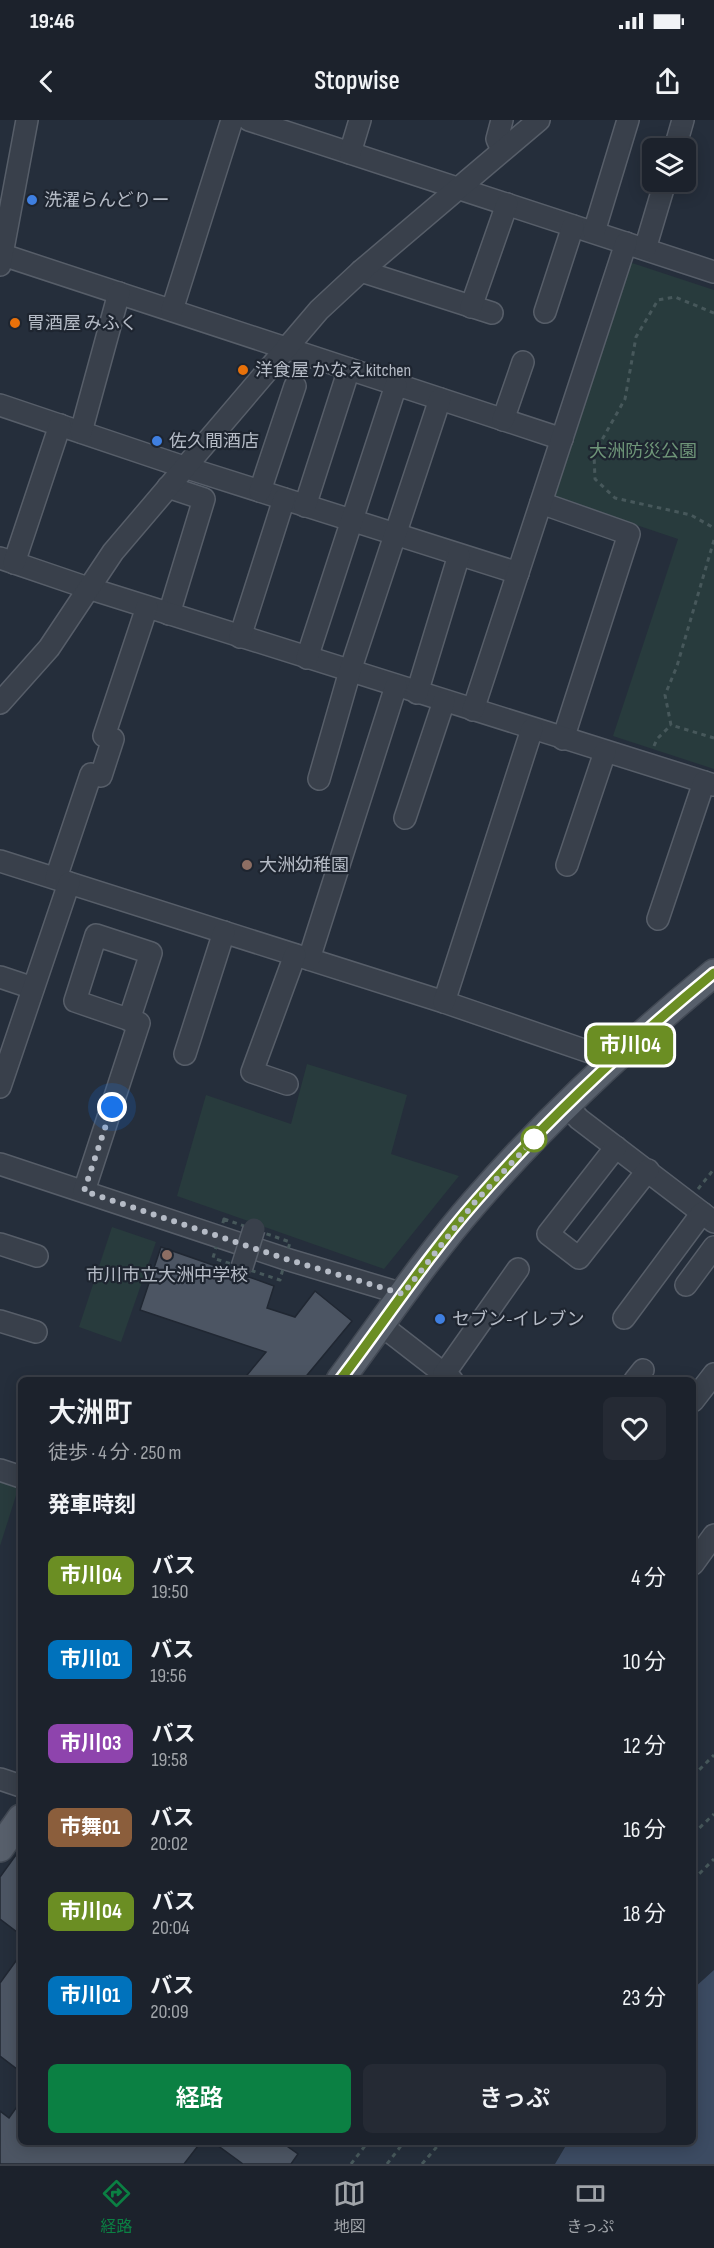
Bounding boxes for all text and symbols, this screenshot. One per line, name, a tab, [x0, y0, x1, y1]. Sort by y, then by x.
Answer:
text: 19:46	[30, 8, 75, 35]
icon: back	[30, 65, 63, 98]
text: Stopwise	[314, 65, 400, 97]
icon: share	[651, 65, 684, 98]
map controls	[642, 138, 696, 192]
button: layers	[642, 138, 696, 192]
place label: 洗濯らんどりー	[44, 190, 169, 211]
marker: 洗濯らんどりー	[25, 193, 39, 207]
place label: 胃酒屋 みふく	[27, 313, 138, 334]
marker: 胃酒屋 みふく	[8, 316, 22, 330]
place label: 洋食屋 かなえkitchen	[255, 360, 411, 381]
marker: 洋食屋 かなえkitchen	[236, 363, 250, 377]
place label: 佐久間酒店	[169, 431, 259, 452]
marker: 佐久間酒店	[150, 434, 164, 448]
park label: 大洲防災公園	[589, 441, 697, 462]
place label: 大洲幼稚園	[259, 855, 349, 876]
marker: 大洲幼稚園	[240, 858, 254, 872]
line badge: 市川04	[588, 1026, 672, 1064]
text: 市川04	[599, 1033, 661, 1058]
your location	[97, 1092, 127, 1122]
unlabelled marker	[521, 1126, 547, 1152]
marker: 市川市立大洲中学校	[160, 1248, 174, 1262]
place label: 市川市立大洲中学校	[86, 1265, 248, 1286]
place label: セブン-イレブン	[452, 1309, 585, 1330]
marker: セブン-イレブン	[433, 1312, 447, 1326]
text: 大洲町	[48, 1397, 132, 1430]
button: heart	[603, 1397, 666, 1460]
text: 徒歩 · 4 分 · 250 m	[48, 1441, 181, 1465]
text: 発車時刻	[48, 1492, 136, 1519]
text: バス	[152, 1553, 196, 1580]
text: 市川04	[60, 1563, 122, 1588]
text: 4 分	[631, 1565, 666, 1592]
text: 19:50	[152, 1580, 188, 1604]
text: バス	[150, 1637, 194, 1664]
text: 市川01	[60, 1647, 120, 1672]
text: 10 分	[623, 1649, 666, 1676]
text: 19:56	[150, 1664, 187, 1688]
text: バス	[151, 1721, 195, 1748]
text: 市川03	[60, 1731, 121, 1756]
text: 12 分	[623, 1733, 666, 1760]
text: 19:58	[151, 1748, 188, 1772]
text: バス	[150, 1805, 194, 1832]
text: 市舞01	[60, 1815, 120, 1840]
text: 16 分	[623, 1817, 666, 1844]
text: 20:02	[150, 1832, 188, 1856]
text: バス	[152, 1889, 196, 1916]
text: 市川04	[60, 1899, 122, 1924]
text: 18 分	[623, 1901, 666, 1928]
text: 20:04	[152, 1916, 190, 1940]
text: バス	[150, 1973, 194, 2000]
text: 市川01	[60, 1983, 120, 2008]
text: 23 分	[622, 1985, 666, 2012]
text: 20:09	[150, 2000, 189, 2024]
button: 経路	[48, 2064, 351, 2133]
button: きっぷ	[363, 2064, 666, 2133]
tab: 経路	[100, 2177, 133, 2237]
tab: 地図	[333, 2177, 366, 2237]
tab: きっぷ	[567, 2177, 614, 2237]

